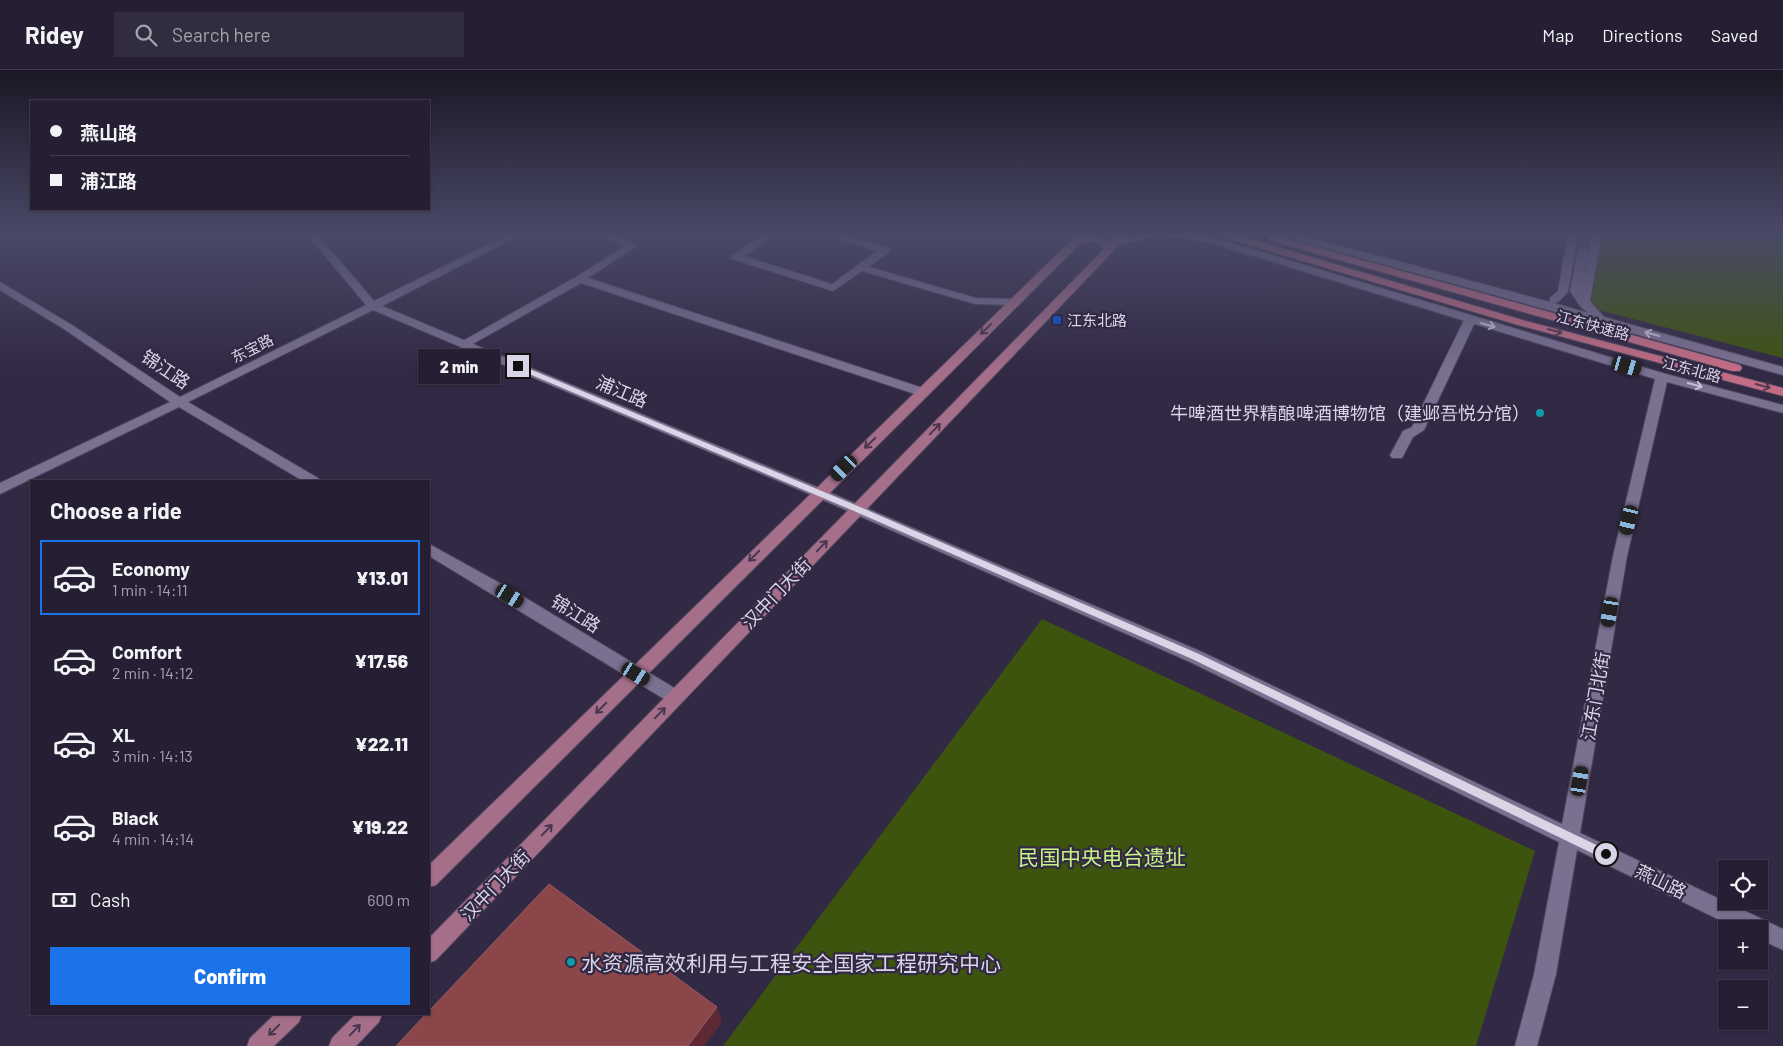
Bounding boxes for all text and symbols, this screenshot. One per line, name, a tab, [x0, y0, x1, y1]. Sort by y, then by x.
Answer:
search box	[114, 12, 464, 57]
text: Ridey	[25, 20, 84, 49]
icon: search	[132, 21, 160, 49]
text: Search here	[172, 23, 271, 46]
text: Map	[1542, 24, 1574, 46]
text: Directions	[1602, 24, 1683, 46]
text: Saved	[1711, 24, 1758, 46]
text: 燕山路	[80, 121, 137, 144]
text: 浦江路	[80, 169, 137, 192]
street label: 江东快速路	[1554, 307, 1632, 343]
place label: 江东北路	[1067, 311, 1127, 329]
marker: 江东北路	[1051, 314, 1063, 326]
one-way arrow	[1480, 321, 1496, 331]
one-way arrow	[980, 323, 993, 335]
one-way arrow	[1547, 327, 1563, 336]
one-way arrow	[1644, 328, 1660, 338]
street label: 东宝路	[228, 330, 276, 366]
street label: 锦江路	[137, 345, 195, 393]
callout: 2 min	[418, 348, 500, 384]
street label: 江东北路	[1661, 353, 1723, 385]
route end	[507, 355, 529, 377]
car	[1610, 355, 1643, 377]
text: 2 min	[440, 357, 478, 376]
street label: 浦江路	[593, 370, 651, 412]
one-way arrow	[1686, 381, 1702, 391]
one-way arrow	[1755, 382, 1771, 391]
place label: 牛啤酒世界精酿啤酒博物馆（建邺吾悦分馆）	[1170, 402, 1530, 424]
marker: 牛啤酒世界精酿啤酒博物馆（建邺吾悦分馆）	[1534, 407, 1546, 419]
one-way arrow	[929, 423, 941, 435]
one-way arrow	[864, 437, 876, 449]
car	[827, 452, 860, 484]
text: Choose a ride	[50, 497, 182, 523]
car	[1618, 504, 1639, 536]
one-way arrow	[816, 540, 828, 552]
one-way arrow	[748, 550, 760, 563]
street label: 汉中门大街	[737, 553, 815, 633]
icon: car	[52, 555, 97, 600]
text: Economy	[112, 557, 190, 580]
text: ¥13.01	[356, 566, 408, 589]
text: 1 min · 14:11	[112, 580, 188, 599]
car	[493, 582, 526, 610]
street label: 锦江路	[547, 589, 605, 637]
car	[1600, 596, 1619, 628]
icon: car	[52, 638, 97, 683]
text: Comfort	[112, 640, 182, 663]
text: ¥17.56	[354, 649, 408, 672]
street label: 江东门北街	[1576, 650, 1614, 742]
car	[619, 660, 652, 688]
text: 2 min · 14:12	[112, 663, 194, 682]
one-way arrow	[595, 701, 607, 714]
one-way arrow	[654, 707, 666, 719]
icon: car	[52, 721, 97, 766]
text: XL	[112, 723, 135, 746]
text: ¥22.11	[355, 732, 408, 755]
text: 3 min · 14:13	[112, 746, 193, 765]
car	[1570, 765, 1589, 797]
icon: car	[52, 804, 97, 849]
text: Black	[112, 806, 159, 829]
text: ¥19.22	[351, 815, 408, 838]
one-way arrow	[541, 824, 554, 836]
text: 4 min · 14:14	[112, 829, 194, 848]
route start	[1595, 843, 1617, 865]
park label: 民国中央电台遗址	[1018, 844, 1186, 869]
street label: 汉中门大街	[456, 845, 534, 925]
street label: 燕山路	[1632, 859, 1690, 903]
map controls	[1718, 860, 1768, 1030]
button: locate	[1718, 860, 1768, 910]
icon: cash	[50, 886, 78, 914]
text: Cash	[90, 888, 131, 911]
text: 600 m	[367, 890, 410, 909]
button: +	[1718, 920, 1768, 970]
button: Confirm	[50, 947, 410, 1005]
place label: 水资源高效利用与工程安全国家工程研究中心	[581, 950, 1001, 975]
marker: 水资源高效利用与工程安全国家工程研究中心	[565, 956, 577, 968]
button: −	[1718, 980, 1768, 1030]
one-way arrow	[268, 1024, 280, 1036]
one-way arrow	[349, 1024, 361, 1036]

